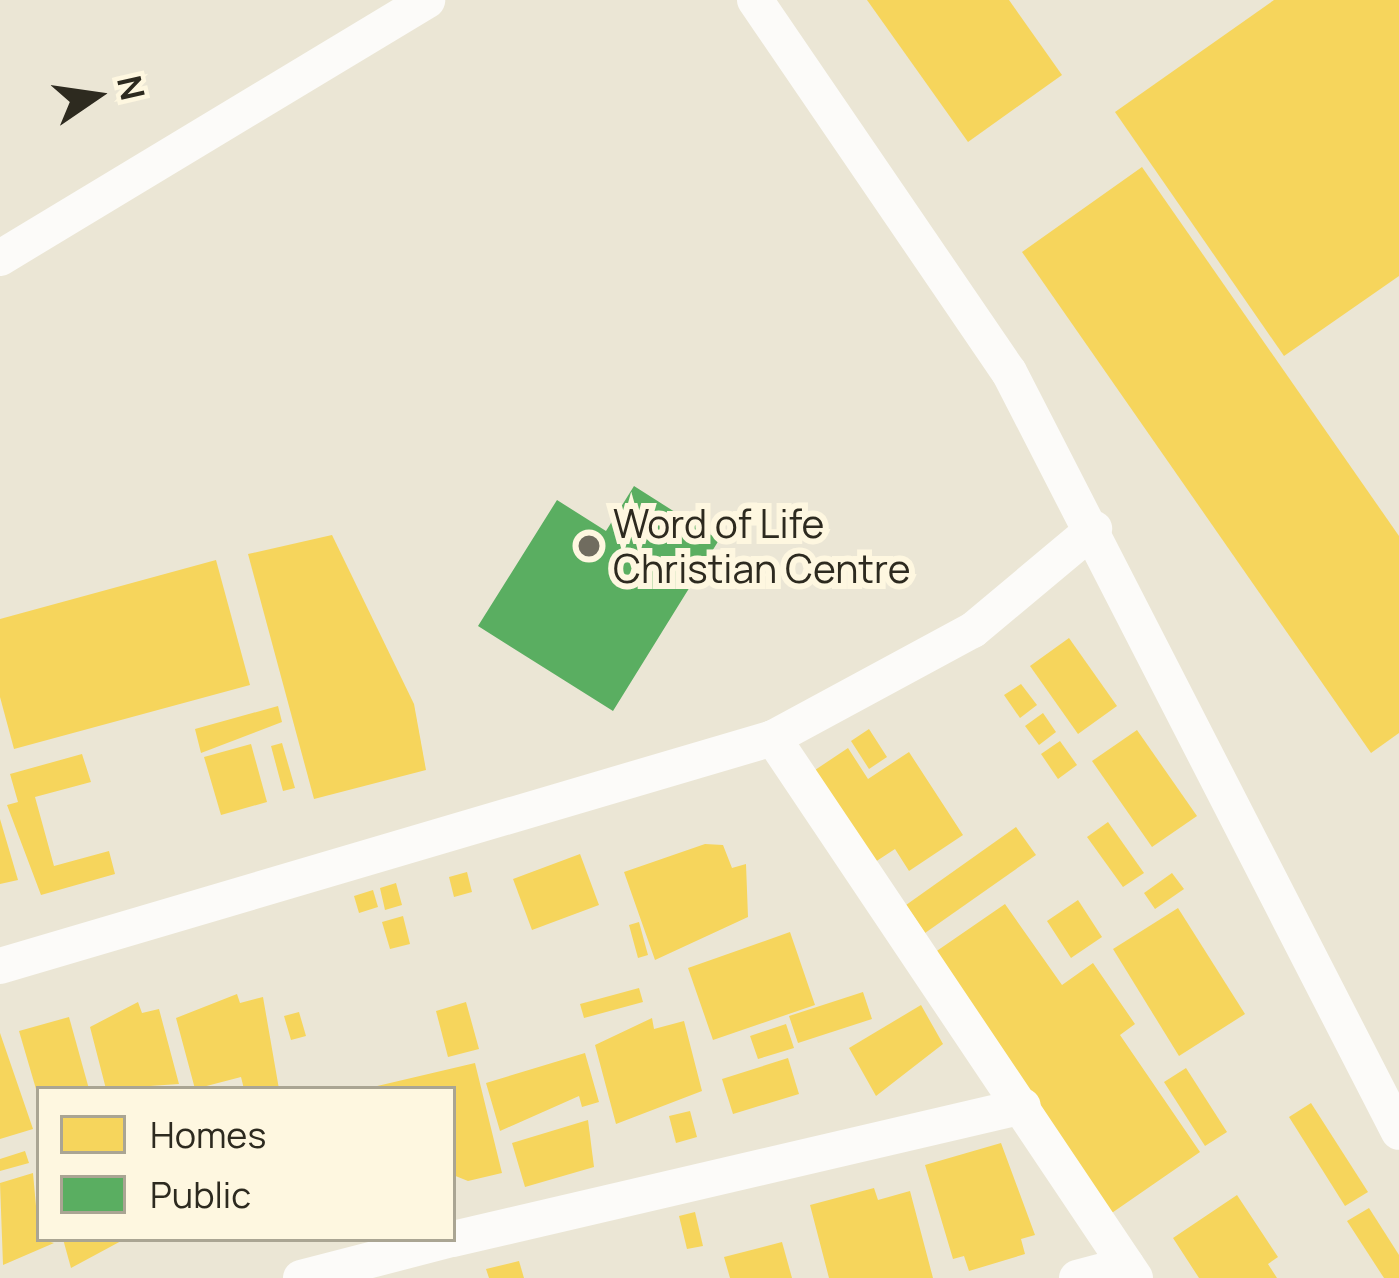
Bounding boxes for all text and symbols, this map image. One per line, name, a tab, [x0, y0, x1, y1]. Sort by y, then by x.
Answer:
north arrow	[36, 36, 156, 156]
text: N	[107, 71, 156, 104]
place label: Word of Life Christian Centre	[613, 501, 910, 592]
marker: Word of Life Christian Centre	[576, 533, 602, 559]
legend	[36, 1086, 456, 1242]
text: Homes	[150, 1110, 266, 1159]
text: Public	[150, 1170, 251, 1219]

